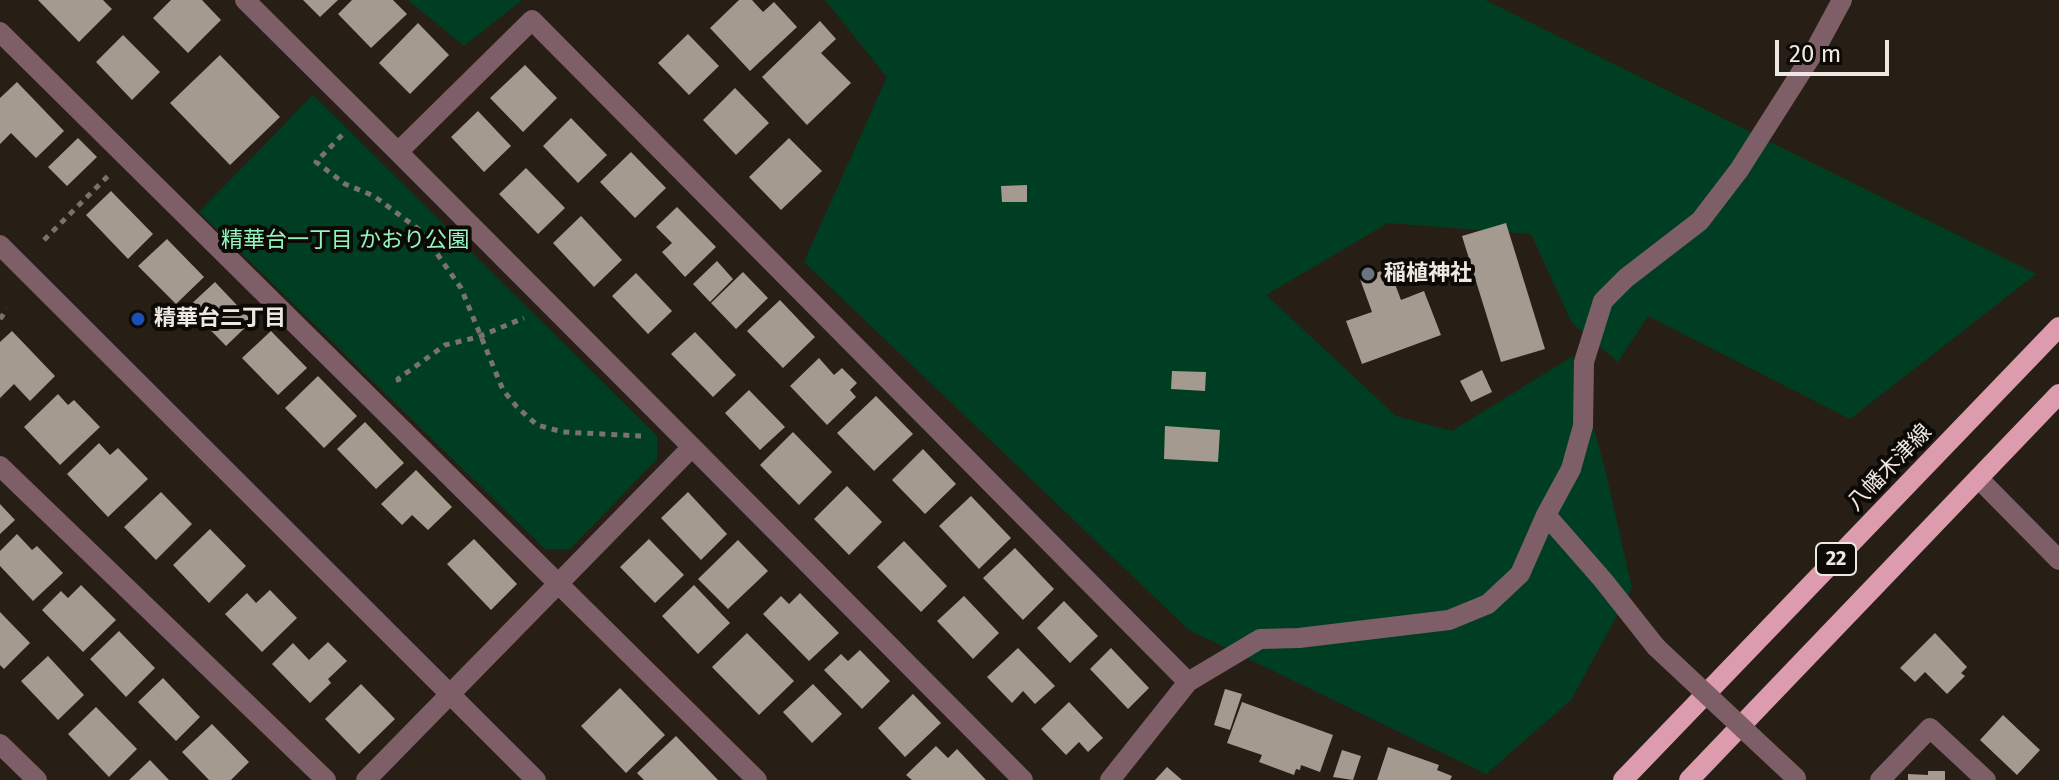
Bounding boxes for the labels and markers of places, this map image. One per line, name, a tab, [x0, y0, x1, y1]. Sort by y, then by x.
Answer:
place label: 稲植神社	[1384, 261, 1472, 287]
marker: 稲植神社	[1359, 265, 1377, 283]
place label: 精華台二丁目	[154, 306, 286, 332]
marker: 精華台二丁目	[129, 310, 147, 328]

